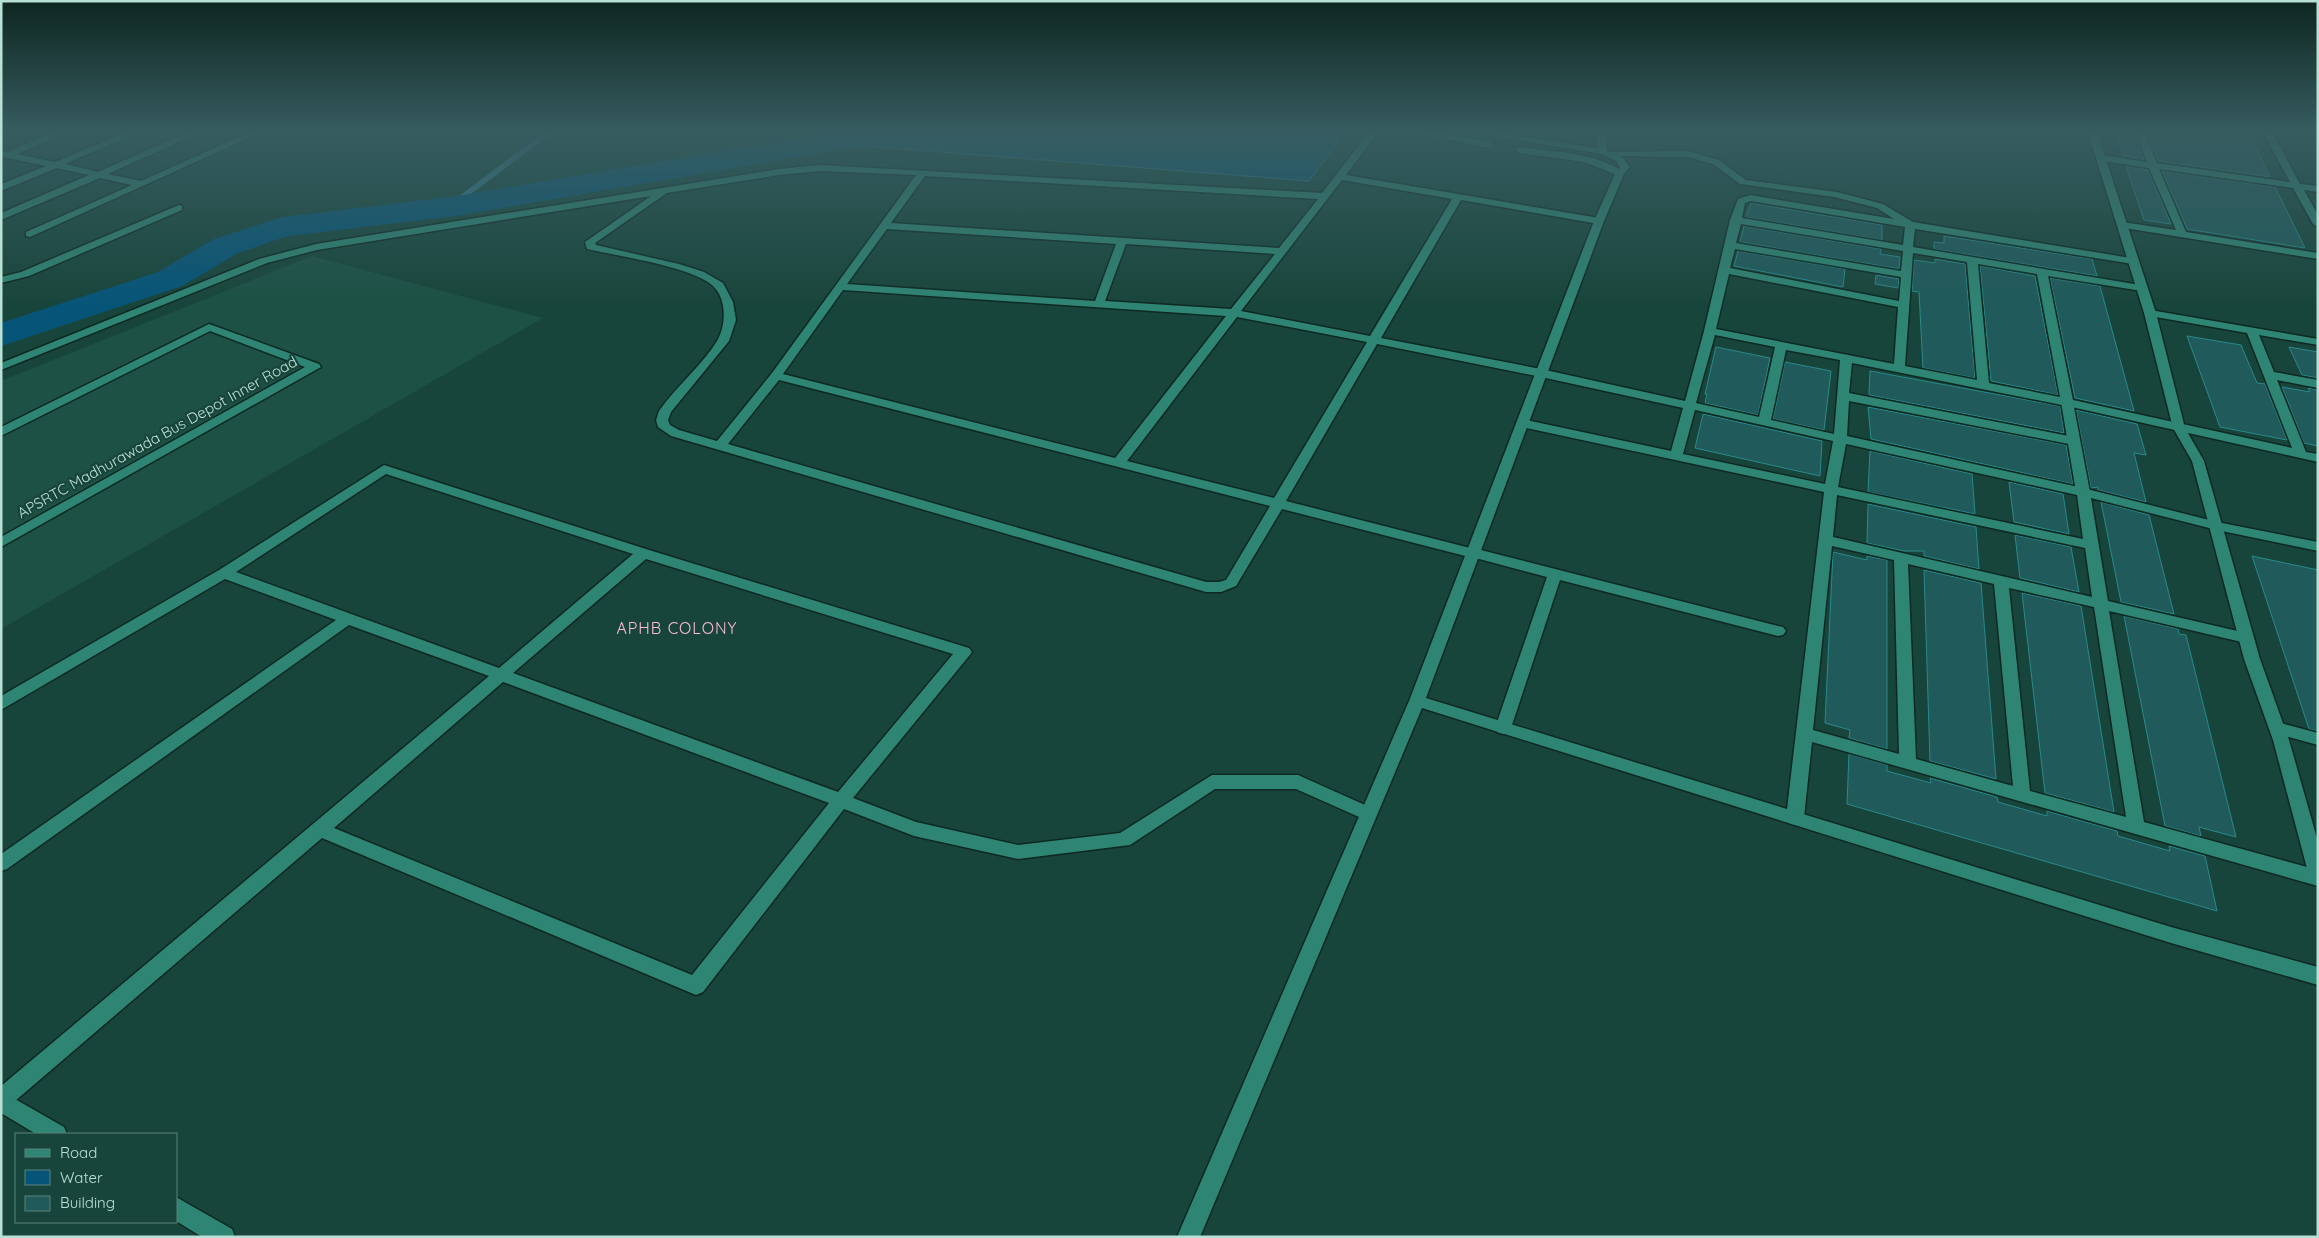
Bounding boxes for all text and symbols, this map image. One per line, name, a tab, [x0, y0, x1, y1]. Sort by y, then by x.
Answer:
street label: APSRTC Madhurawada Bus Depot Inner Road	[14, 352, 300, 522]
district label: APHB COLONY	[616, 618, 738, 638]
legend	[15, 1133, 178, 1223]
text: Road	[60, 1143, 97, 1162]
text: Water	[60, 1168, 103, 1187]
text: Building	[60, 1193, 115, 1212]

